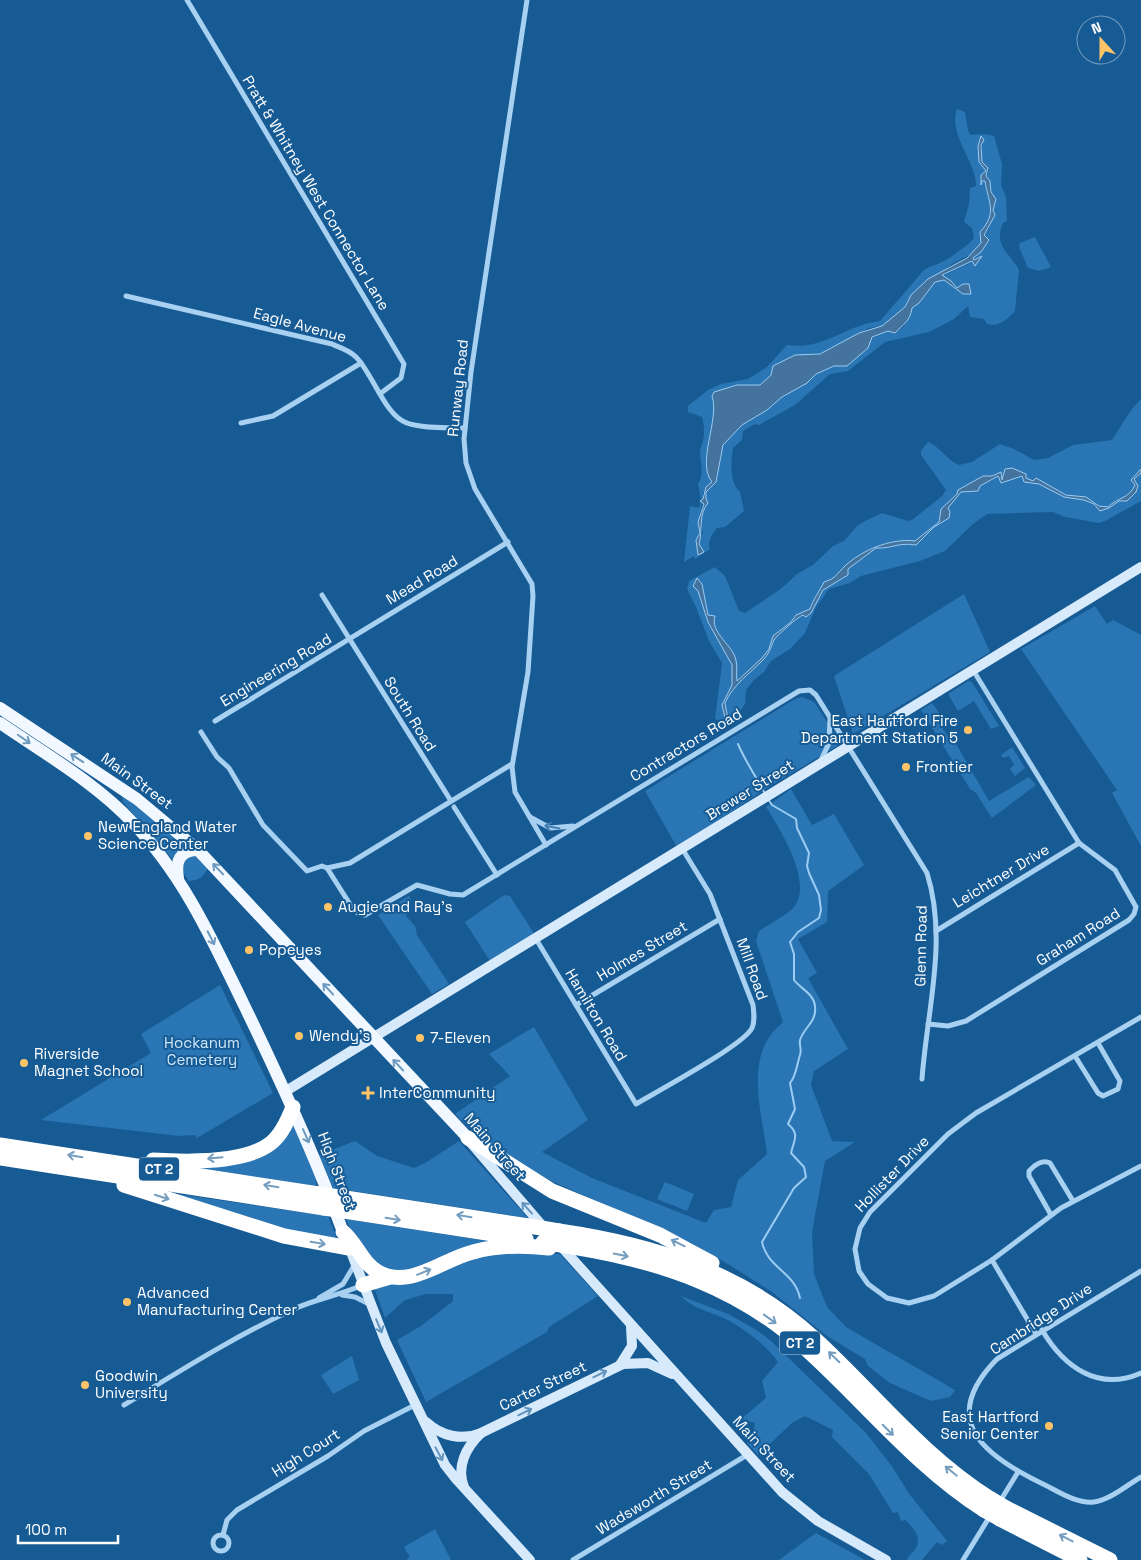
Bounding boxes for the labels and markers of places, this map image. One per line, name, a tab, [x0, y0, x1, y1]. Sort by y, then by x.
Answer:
place label: East Hartford Fire Department Station 5	[801, 711, 958, 747]
marker: East Hartford Fire Department Station 5	[962, 724, 974, 736]
place label: Frontier	[916, 757, 973, 776]
marker: Frontier	[900, 761, 912, 773]
place label: New England Water Science Center	[98, 817, 237, 853]
marker: New England Water Science Center	[82, 830, 94, 842]
place label: Augie and Ray's	[338, 897, 453, 916]
marker: Augie and Ray's	[322, 901, 334, 913]
place label: Popeyes	[259, 940, 322, 959]
marker: Popeyes	[243, 944, 255, 956]
place label: Wendy's	[309, 1026, 371, 1045]
place label: 7-Eleven	[430, 1028, 491, 1047]
marker: Wendy's	[293, 1030, 305, 1042]
marker: 7-Eleven	[414, 1032, 426, 1044]
place label: Riverside Magnet School	[34, 1044, 143, 1080]
marker: Riverside Magnet School	[18, 1057, 30, 1069]
place label: InterCommunity	[379, 1083, 496, 1102]
marker: InterCommunity	[361, 1086, 375, 1100]
place label: Advanced Manufacturing Center	[137, 1283, 298, 1319]
marker: Advanced Manufacturing Center	[121, 1296, 133, 1308]
place label: Goodwin University	[95, 1366, 168, 1402]
marker: Goodwin University	[79, 1379, 91, 1391]
place label: East Hartford Senior Center	[941, 1407, 1039, 1443]
marker: East Hartford Senior Center	[1043, 1420, 1055, 1432]

